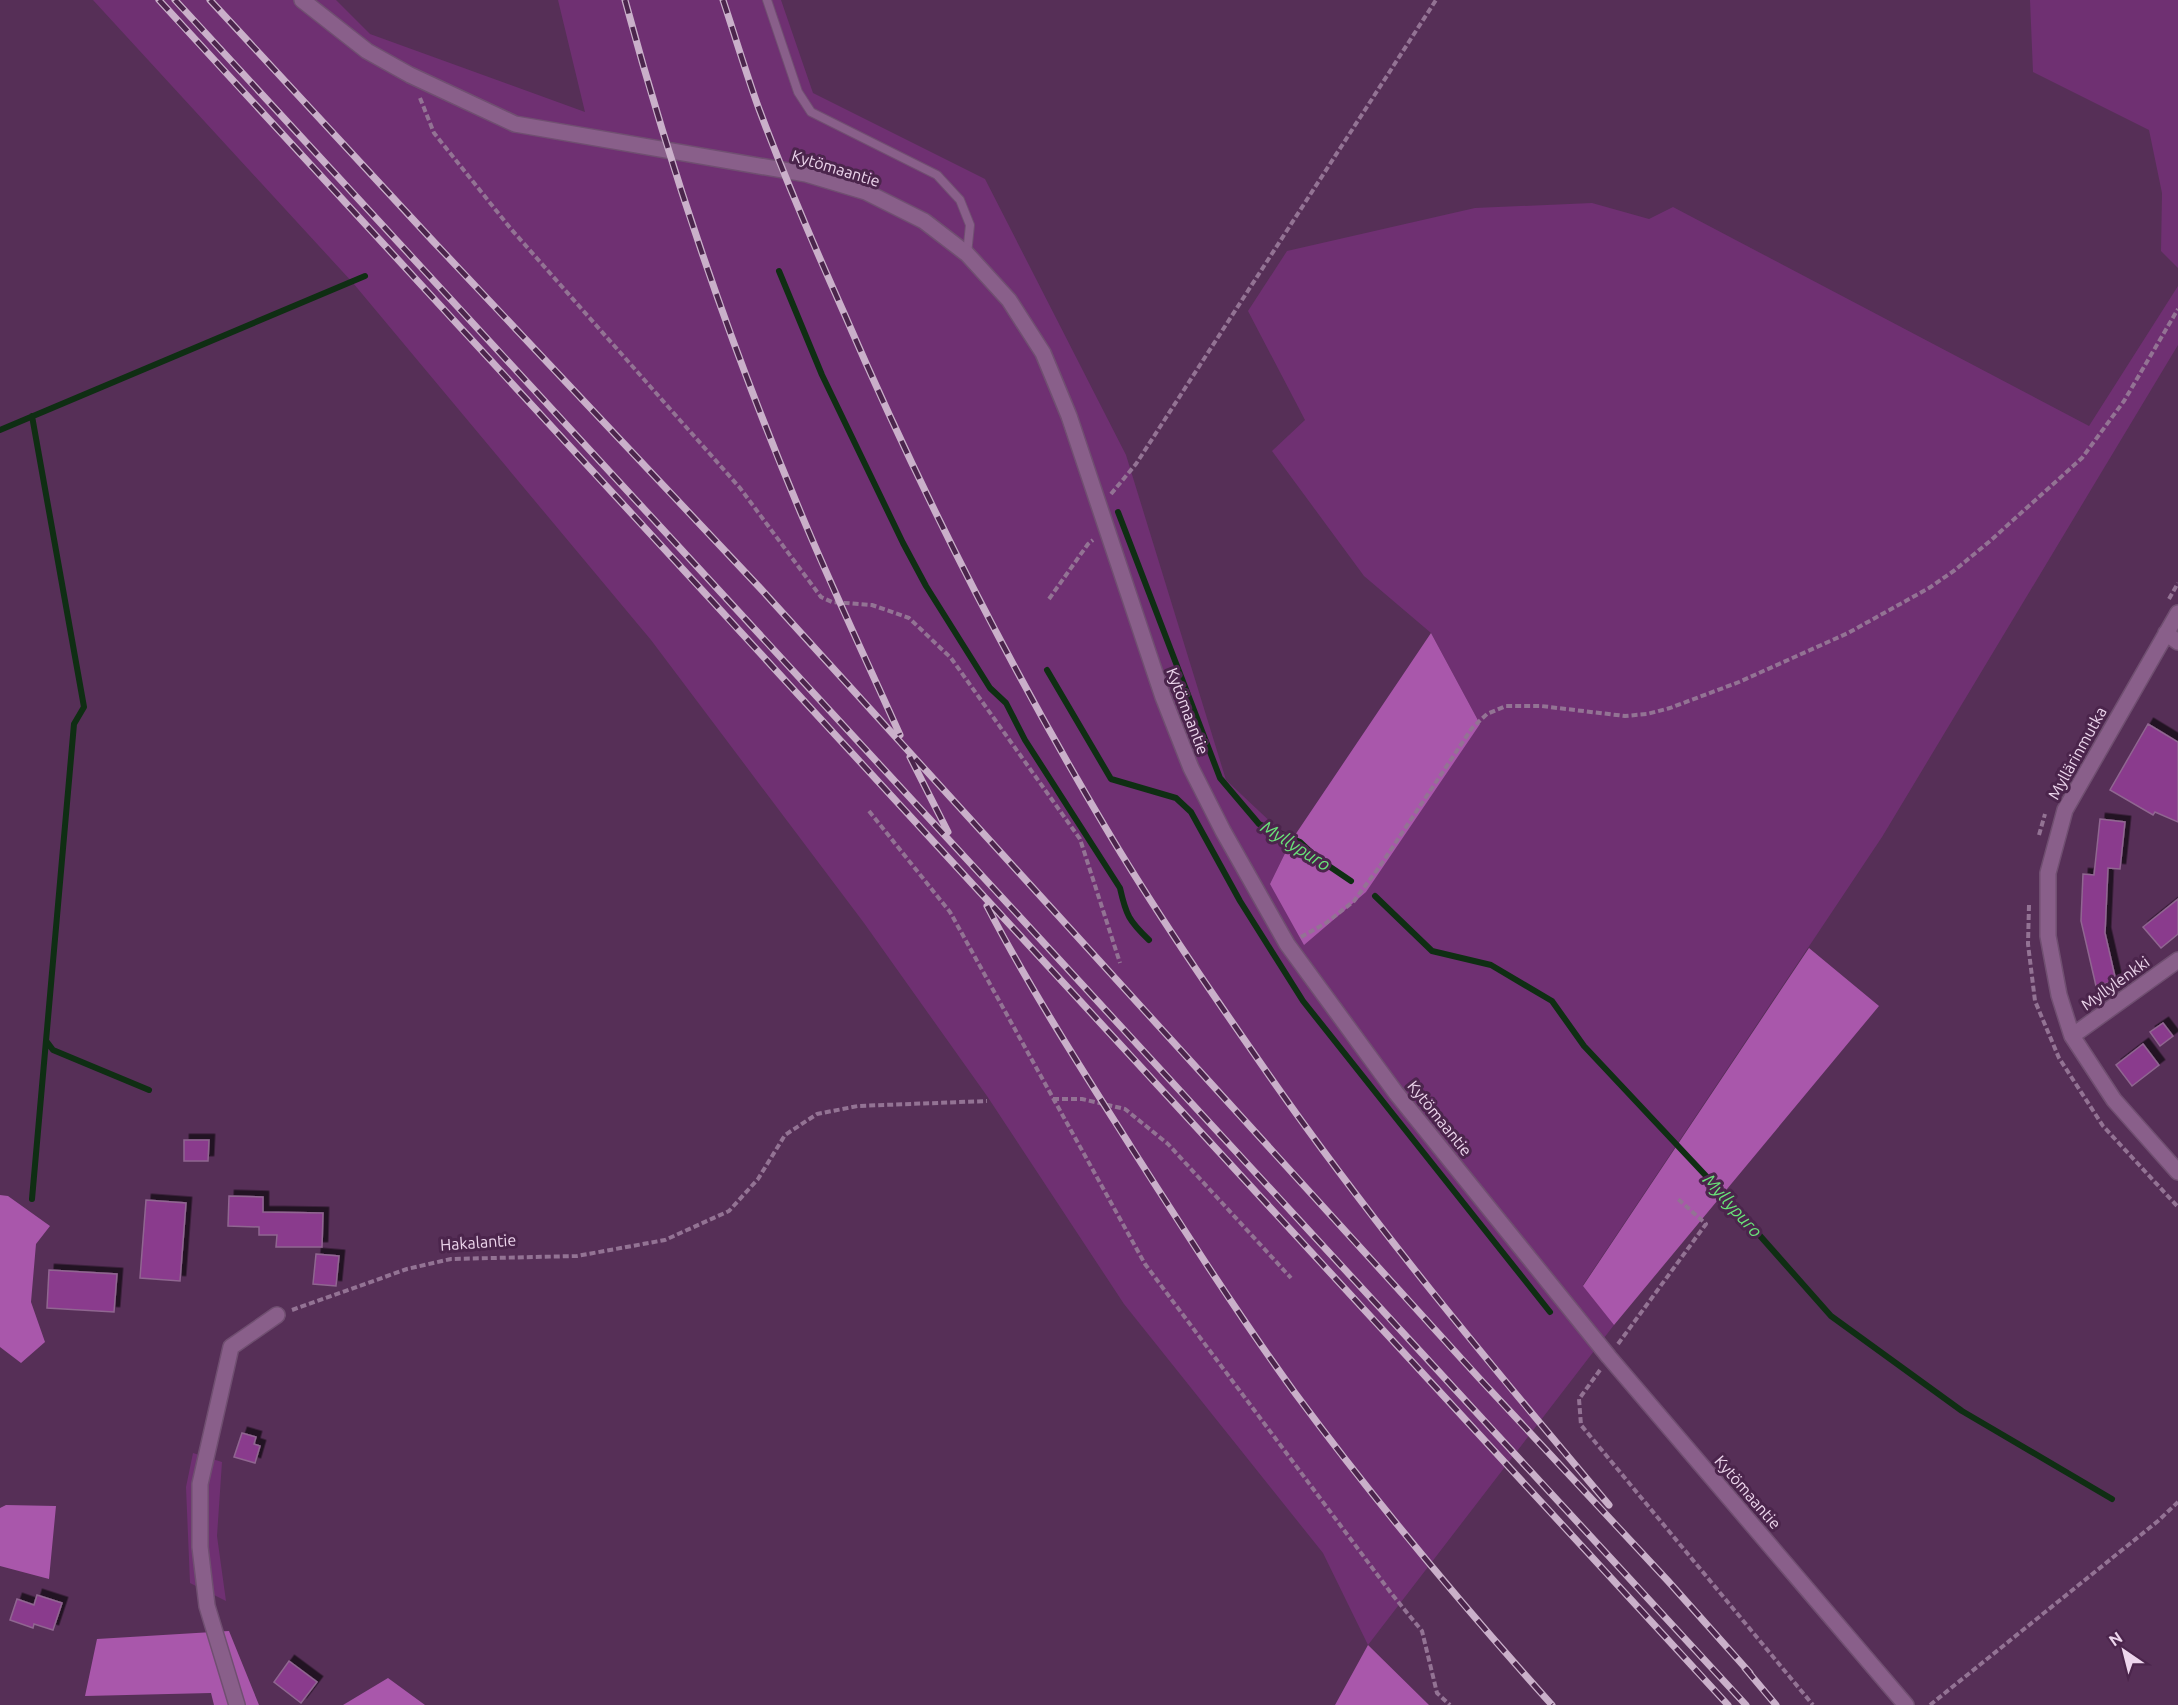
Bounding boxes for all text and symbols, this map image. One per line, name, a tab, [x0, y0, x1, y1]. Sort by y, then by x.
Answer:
street label: Kytömaantie	[790, 146, 882, 190]
street label: Kytömaantie	[1163, 665, 1213, 757]
street label: Myllärinmutka	[2044, 704, 2110, 802]
water label: Myllypuro	[1258, 816, 1335, 874]
street label: Myllylenkki	[2077, 952, 2153, 1014]
street label: Kytömaantie	[1404, 1077, 1476, 1159]
water label: Myllypuro	[1699, 1169, 1767, 1241]
street label: Hakalantie	[439, 1230, 517, 1254]
street label: Kytömaantie	[1711, 1452, 1785, 1532]
north arrow	[2094, 1621, 2154, 1681]
text: N	[2105, 1628, 2125, 1650]

